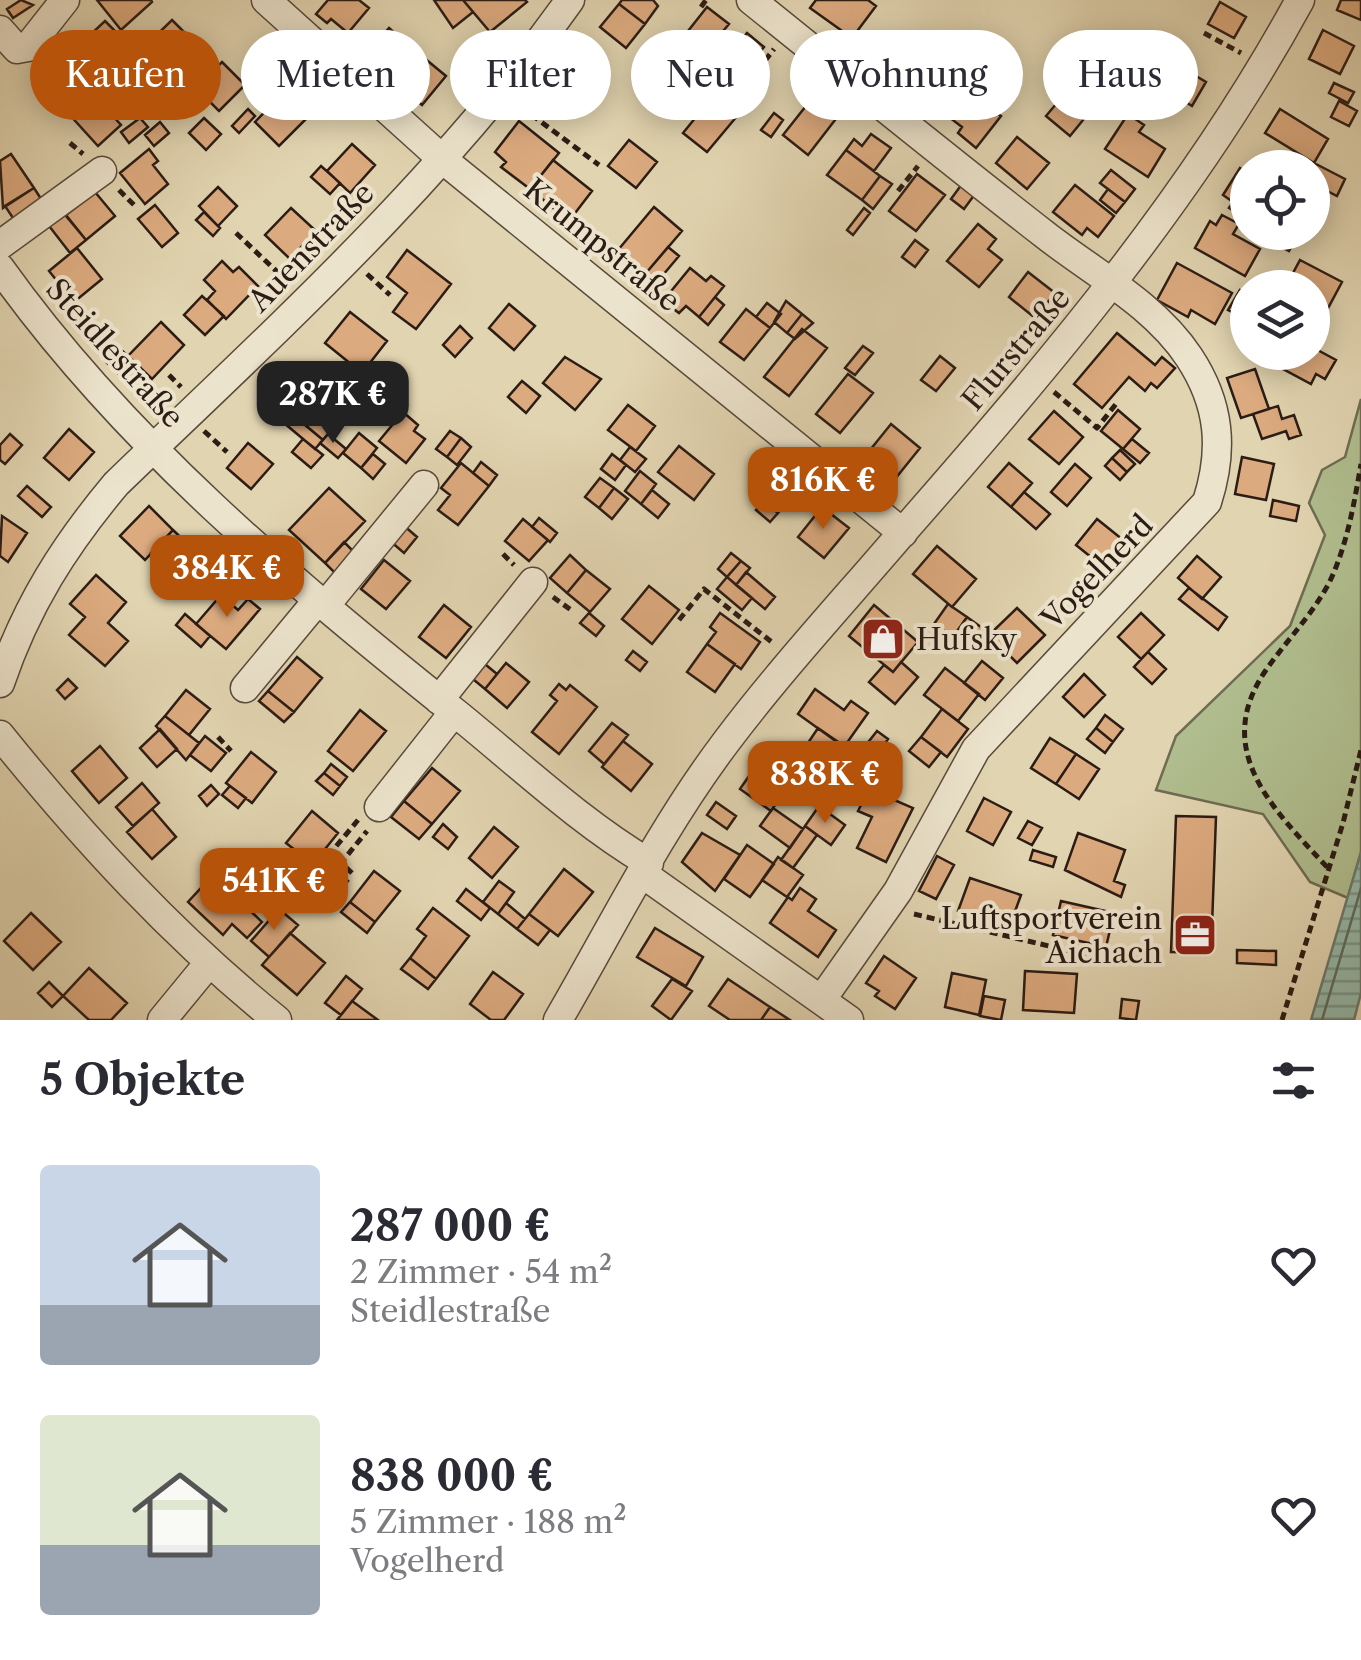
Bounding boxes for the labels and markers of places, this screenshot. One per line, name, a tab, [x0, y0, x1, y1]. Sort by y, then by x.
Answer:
pin: 287K €	[252, 361, 414, 446]
pin: 816K €	[742, 447, 904, 532]
pin: 384K €	[146, 535, 308, 620]
shop icon: Hufsky	[860, 616, 906, 662]
place label: Hufsky	[916, 621, 1017, 658]
pin: 838K €	[744, 741, 906, 826]
pin: 541K €	[193, 848, 355, 933]
place label: Luftsportverein Aichach	[941, 900, 1162, 971]
office icon: Luftsportverein Aichach	[1172, 912, 1218, 958]

